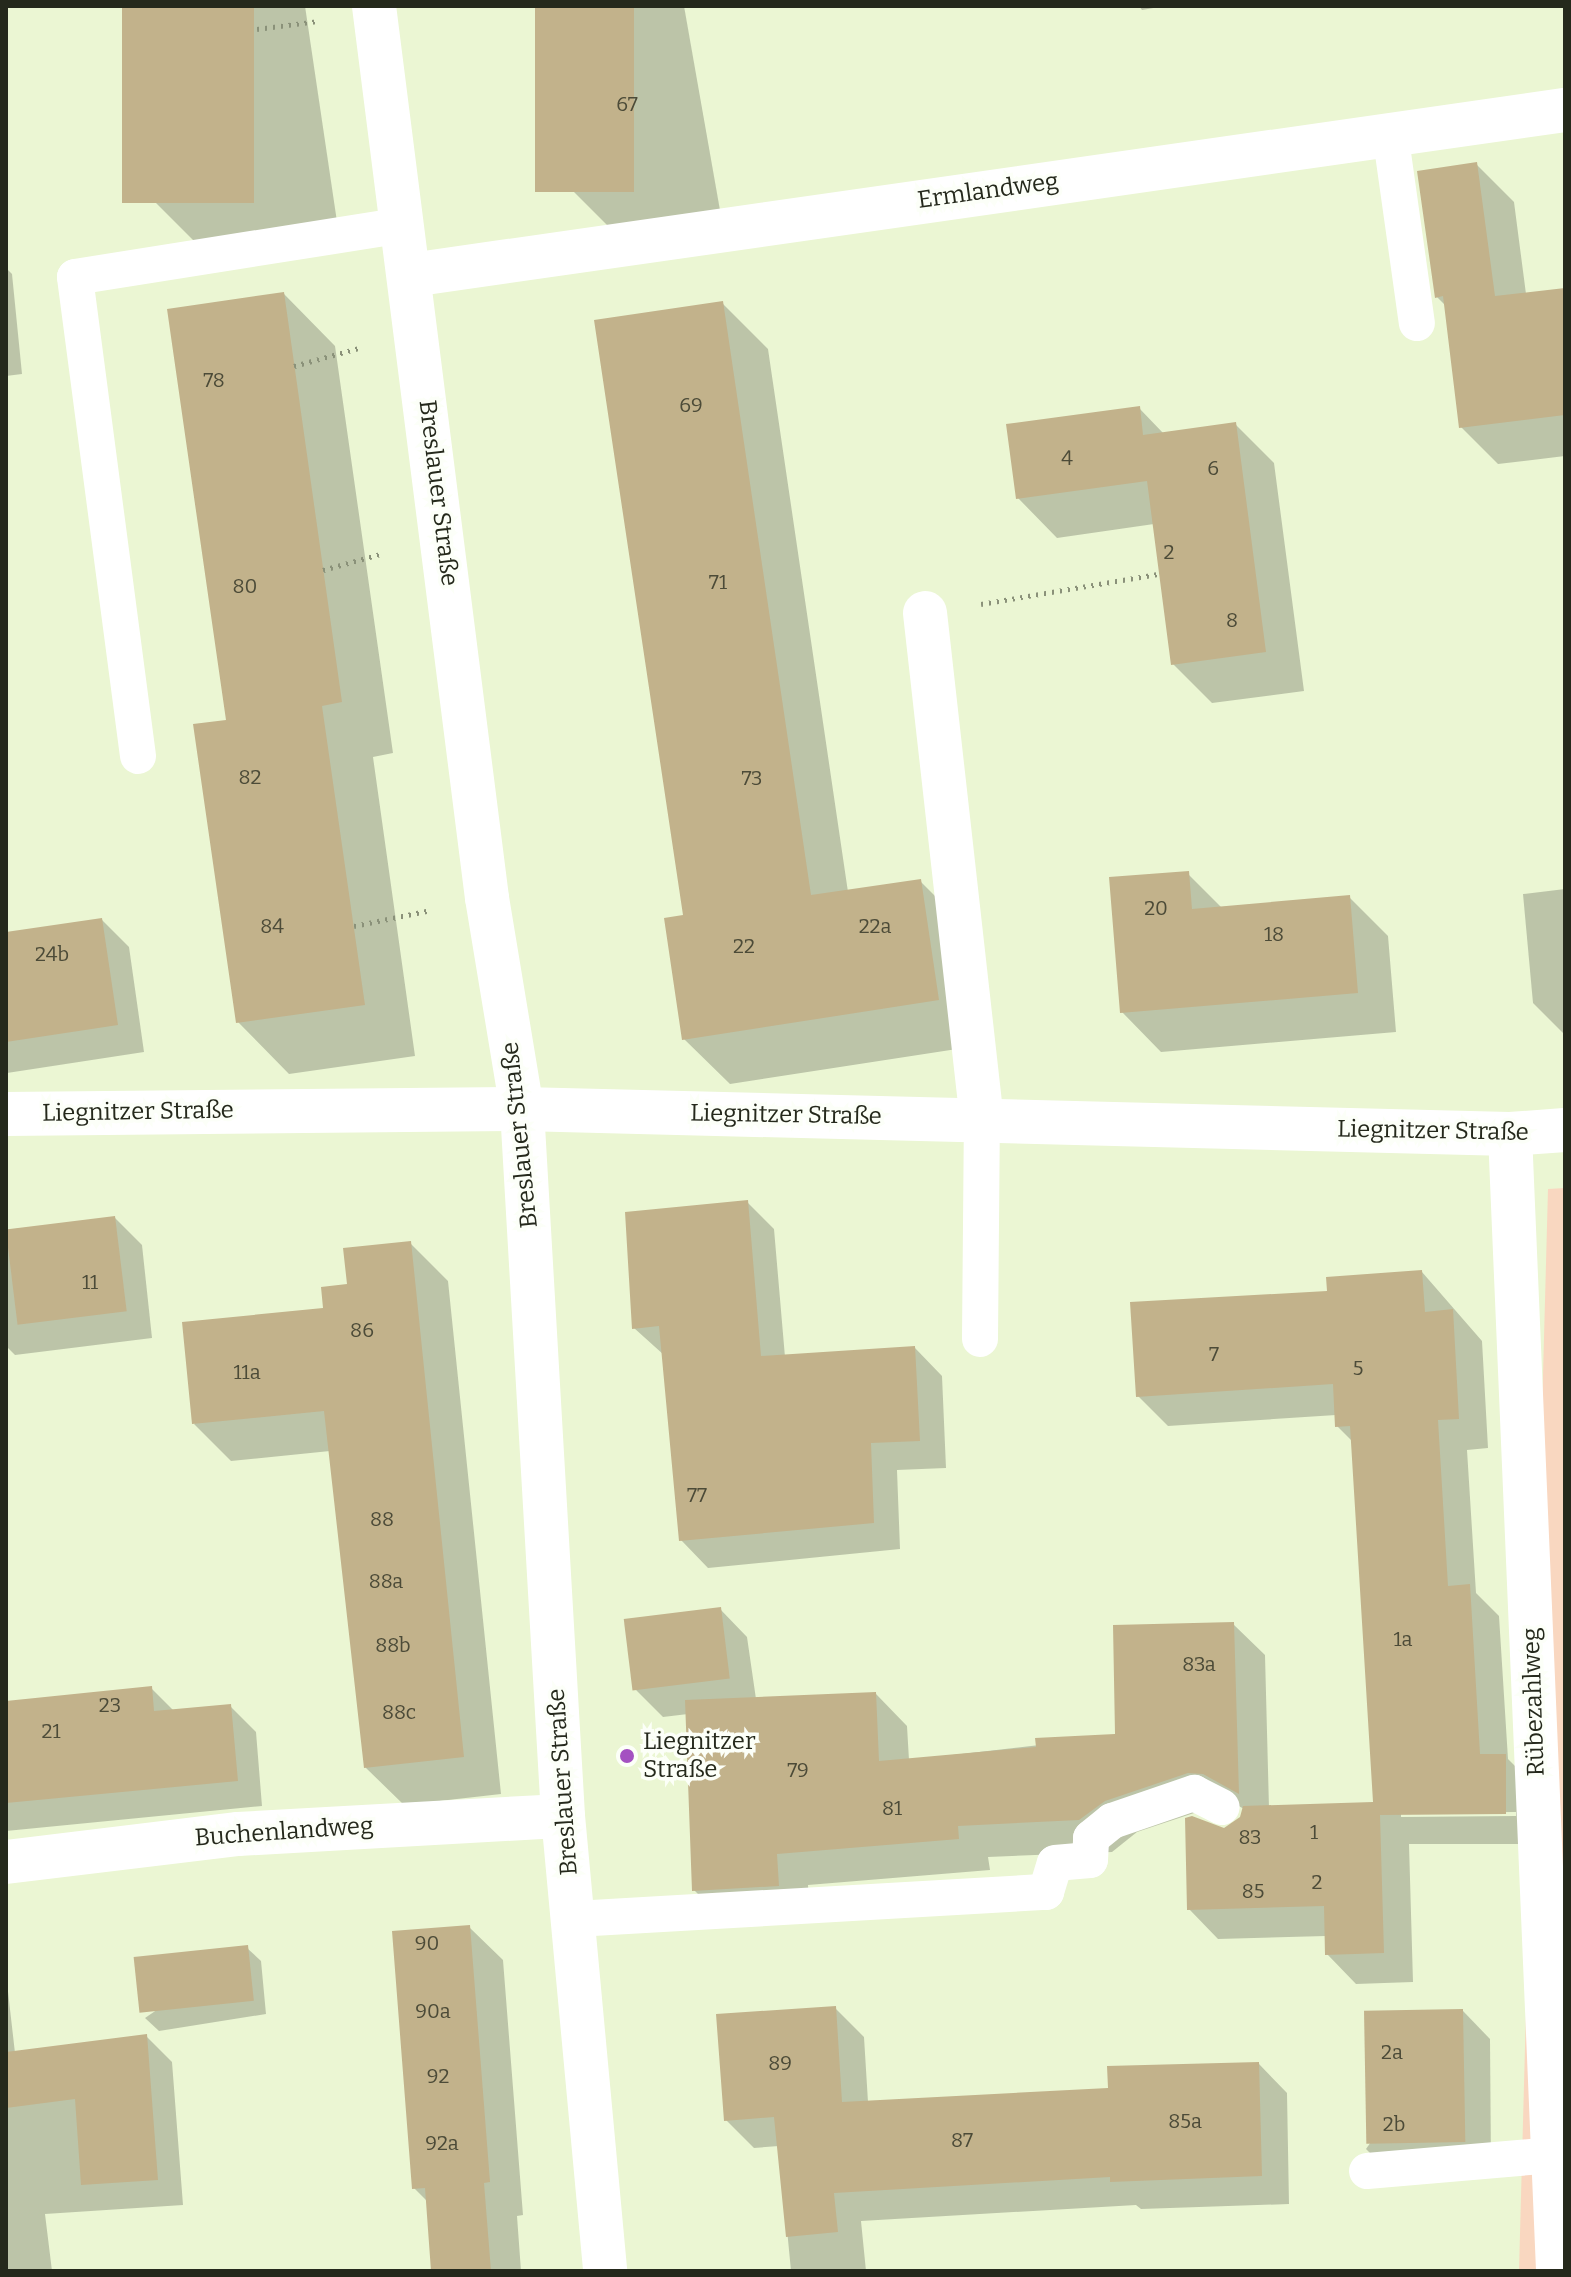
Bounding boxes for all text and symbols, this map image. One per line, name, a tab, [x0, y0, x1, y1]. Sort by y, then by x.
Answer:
house number: 67	[616, 92, 638, 116]
street label: Ermlandweg	[916, 167, 1060, 215]
house number: 78	[203, 368, 225, 392]
house number: 69	[679, 393, 703, 417]
street label: Breslauer Straße	[412, 398, 464, 588]
house number: 4	[1061, 446, 1073, 470]
house number: 6	[1207, 456, 1219, 480]
house number: 2	[1164, 540, 1174, 564]
house number: 71	[709, 570, 727, 594]
house number: 80	[233, 574, 257, 598]
house number: 8	[1226, 608, 1238, 632]
house number: 82	[239, 765, 261, 789]
house number: 73	[741, 766, 763, 790]
house number: 20	[1144, 896, 1168, 920]
house number: 84	[260, 914, 284, 938]
house number: 22a	[859, 914, 891, 938]
house number: 18	[1264, 922, 1284, 946]
house number: 22	[733, 934, 755, 958]
house number: 24b	[35, 942, 69, 966]
street label: Breslauer Straße	[496, 1040, 544, 1230]
street label: Liegnitzer Straße	[42, 1096, 234, 1128]
street label: Liegnitzer Straße	[690, 1099, 882, 1131]
street label: Liegnitzer Straße	[1337, 1115, 1529, 1147]
house number: 11	[82, 1270, 98, 1294]
house number: 86	[350, 1318, 374, 1342]
house number: 7	[1209, 1342, 1219, 1366]
house number: 5	[1353, 1356, 1363, 1380]
house number: 11a	[233, 1360, 261, 1384]
house number: 77	[687, 1483, 707, 1507]
house number: 88	[370, 1507, 394, 1531]
house number: 88a	[369, 1569, 403, 1593]
house number: 1a	[1393, 1627, 1413, 1651]
street label: Rübezahlweg	[1517, 1627, 1551, 1777]
house number: 88b	[375, 1633, 411, 1657]
house number: 83a	[1182, 1652, 1216, 1676]
street label: Breslauer Straße	[542, 1688, 584, 1876]
house number: 23	[99, 1693, 121, 1717]
house number: 88c	[382, 1700, 416, 1724]
house number: 21	[42, 1719, 60, 1743]
place label: Liegnitzer Straße	[643, 1728, 756, 1784]
marker: Liegnitzer Straße	[618, 1747, 636, 1765]
house number: 79	[787, 1758, 809, 1782]
house number: 81	[882, 1796, 902, 1820]
street label: Buchenlandweg	[194, 1811, 374, 1853]
house number: 1	[1310, 1820, 1318, 1844]
house number: 83	[1238, 1825, 1262, 1849]
house number: 2	[1312, 1870, 1322, 1894]
house number: 85	[1242, 1879, 1264, 1903]
house number: 90	[415, 1931, 439, 1955]
house number: 90a	[415, 1999, 451, 2023]
house number: 2a	[1381, 2040, 1403, 2064]
house number: 89	[768, 2051, 792, 2075]
house number: 92	[427, 2064, 449, 2088]
house number: 85a	[1168, 2109, 1202, 2133]
house number: 2b	[1383, 2112, 1405, 2136]
house number: 87	[951, 2128, 973, 2152]
house number: 92a	[425, 2131, 459, 2155]

